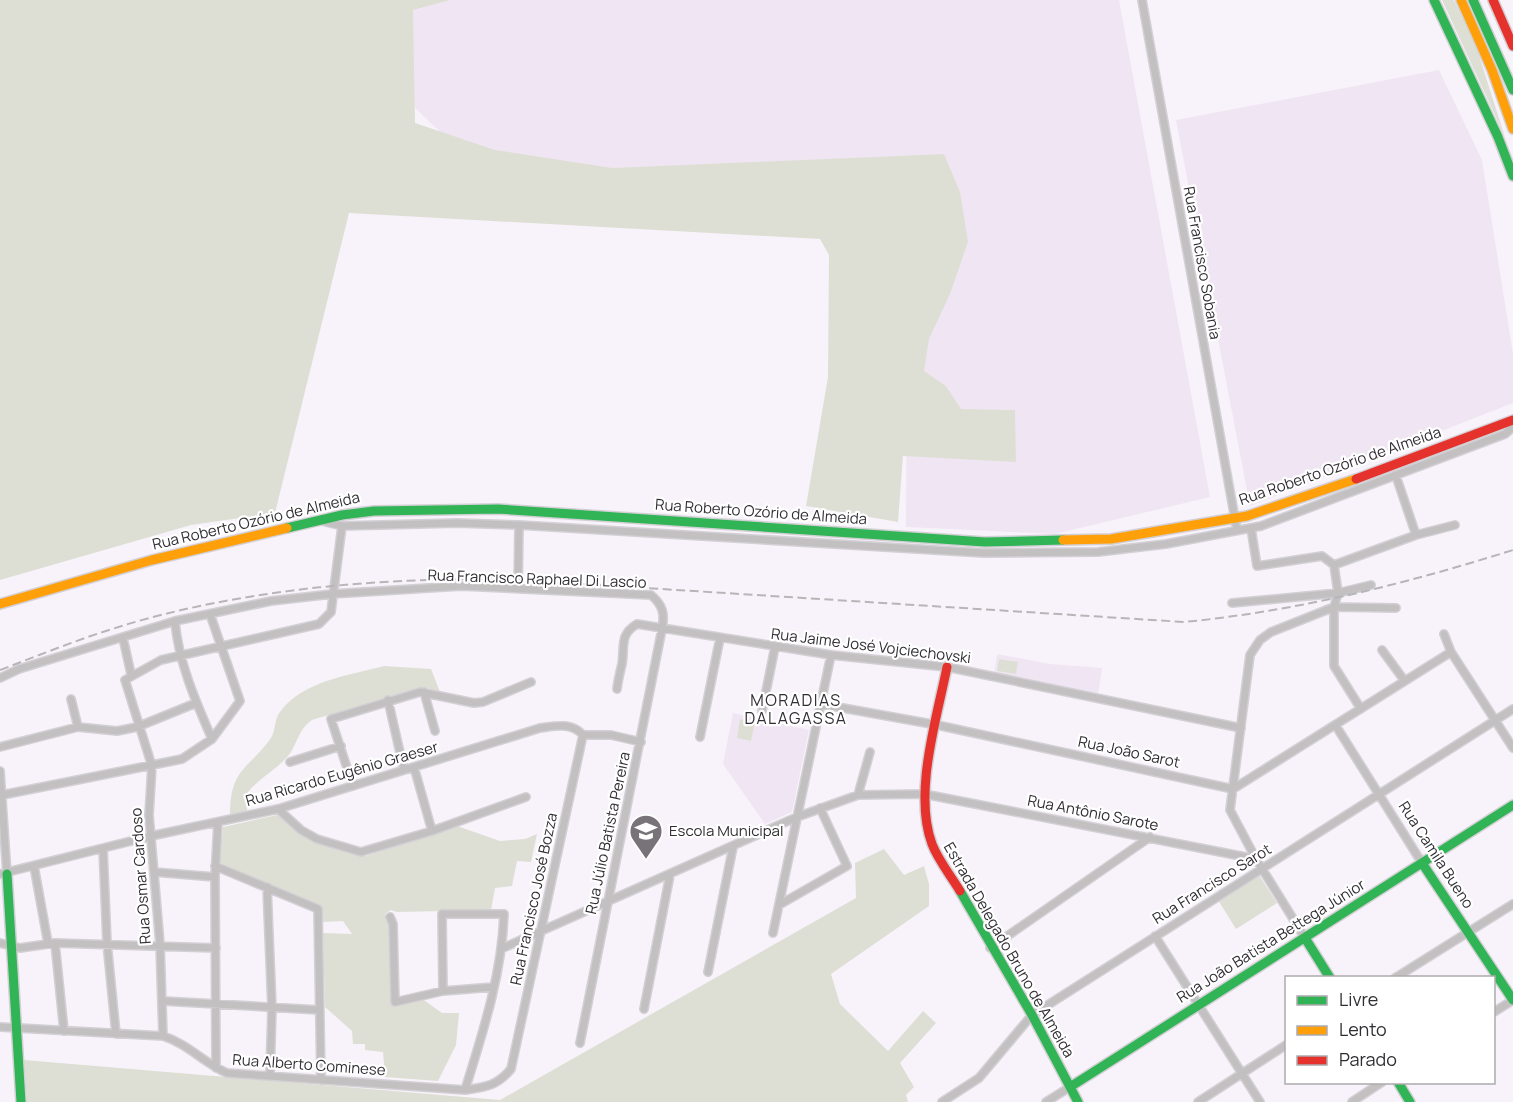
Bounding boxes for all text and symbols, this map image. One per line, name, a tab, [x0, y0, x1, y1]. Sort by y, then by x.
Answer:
street label: Rua Francisco Sobania	[1179, 185, 1226, 341]
street label: Rua Roberto Ozório de Almeida	[1236, 421, 1444, 510]
street label: Rua Roberto Ozório de Almeida	[150, 486, 362, 555]
street label: Rua Roberto Ozório de Almeida	[654, 494, 868, 529]
street label: Rua Francisco Raphael Di Lascio	[427, 564, 647, 593]
street label: Rua Jaime José Vojciechovski	[770, 623, 972, 668]
district label: MORADIAS DALAGASSA	[745, 689, 847, 729]
street label: Rua João Sarot	[1076, 730, 1182, 773]
street label: Rua Ricardo Eugênio Graeser	[243, 736, 441, 811]
street label: Rua Júlio Batista Pereira	[580, 750, 635, 916]
street label: Rua Antônio Sarote	[1026, 789, 1161, 836]
street label: Rua Camila Bueno	[1394, 797, 1479, 913]
street label: Rua Osmar Cardoso	[125, 807, 156, 945]
street label: Rua Francisco José Bozza	[505, 811, 562, 987]
school or university icon: Escola Municipal	[628, 813, 664, 860]
place label: Escola Municipal	[669, 820, 783, 841]
street label: Estrada Delegado Bruno de Almeida	[939, 838, 1080, 1061]
street label: Rua Francisco Sarot	[1148, 838, 1275, 929]
street label: Rua João Batista Bettega Júnior	[1172, 873, 1369, 1007]
legend	[1285, 976, 1495, 1084]
text: Livre	[1339, 987, 1378, 1011]
text: Lento	[1339, 1017, 1387, 1041]
text: Parado	[1339, 1047, 1397, 1071]
street label: Rua Alberto Cominese	[232, 1049, 387, 1080]

